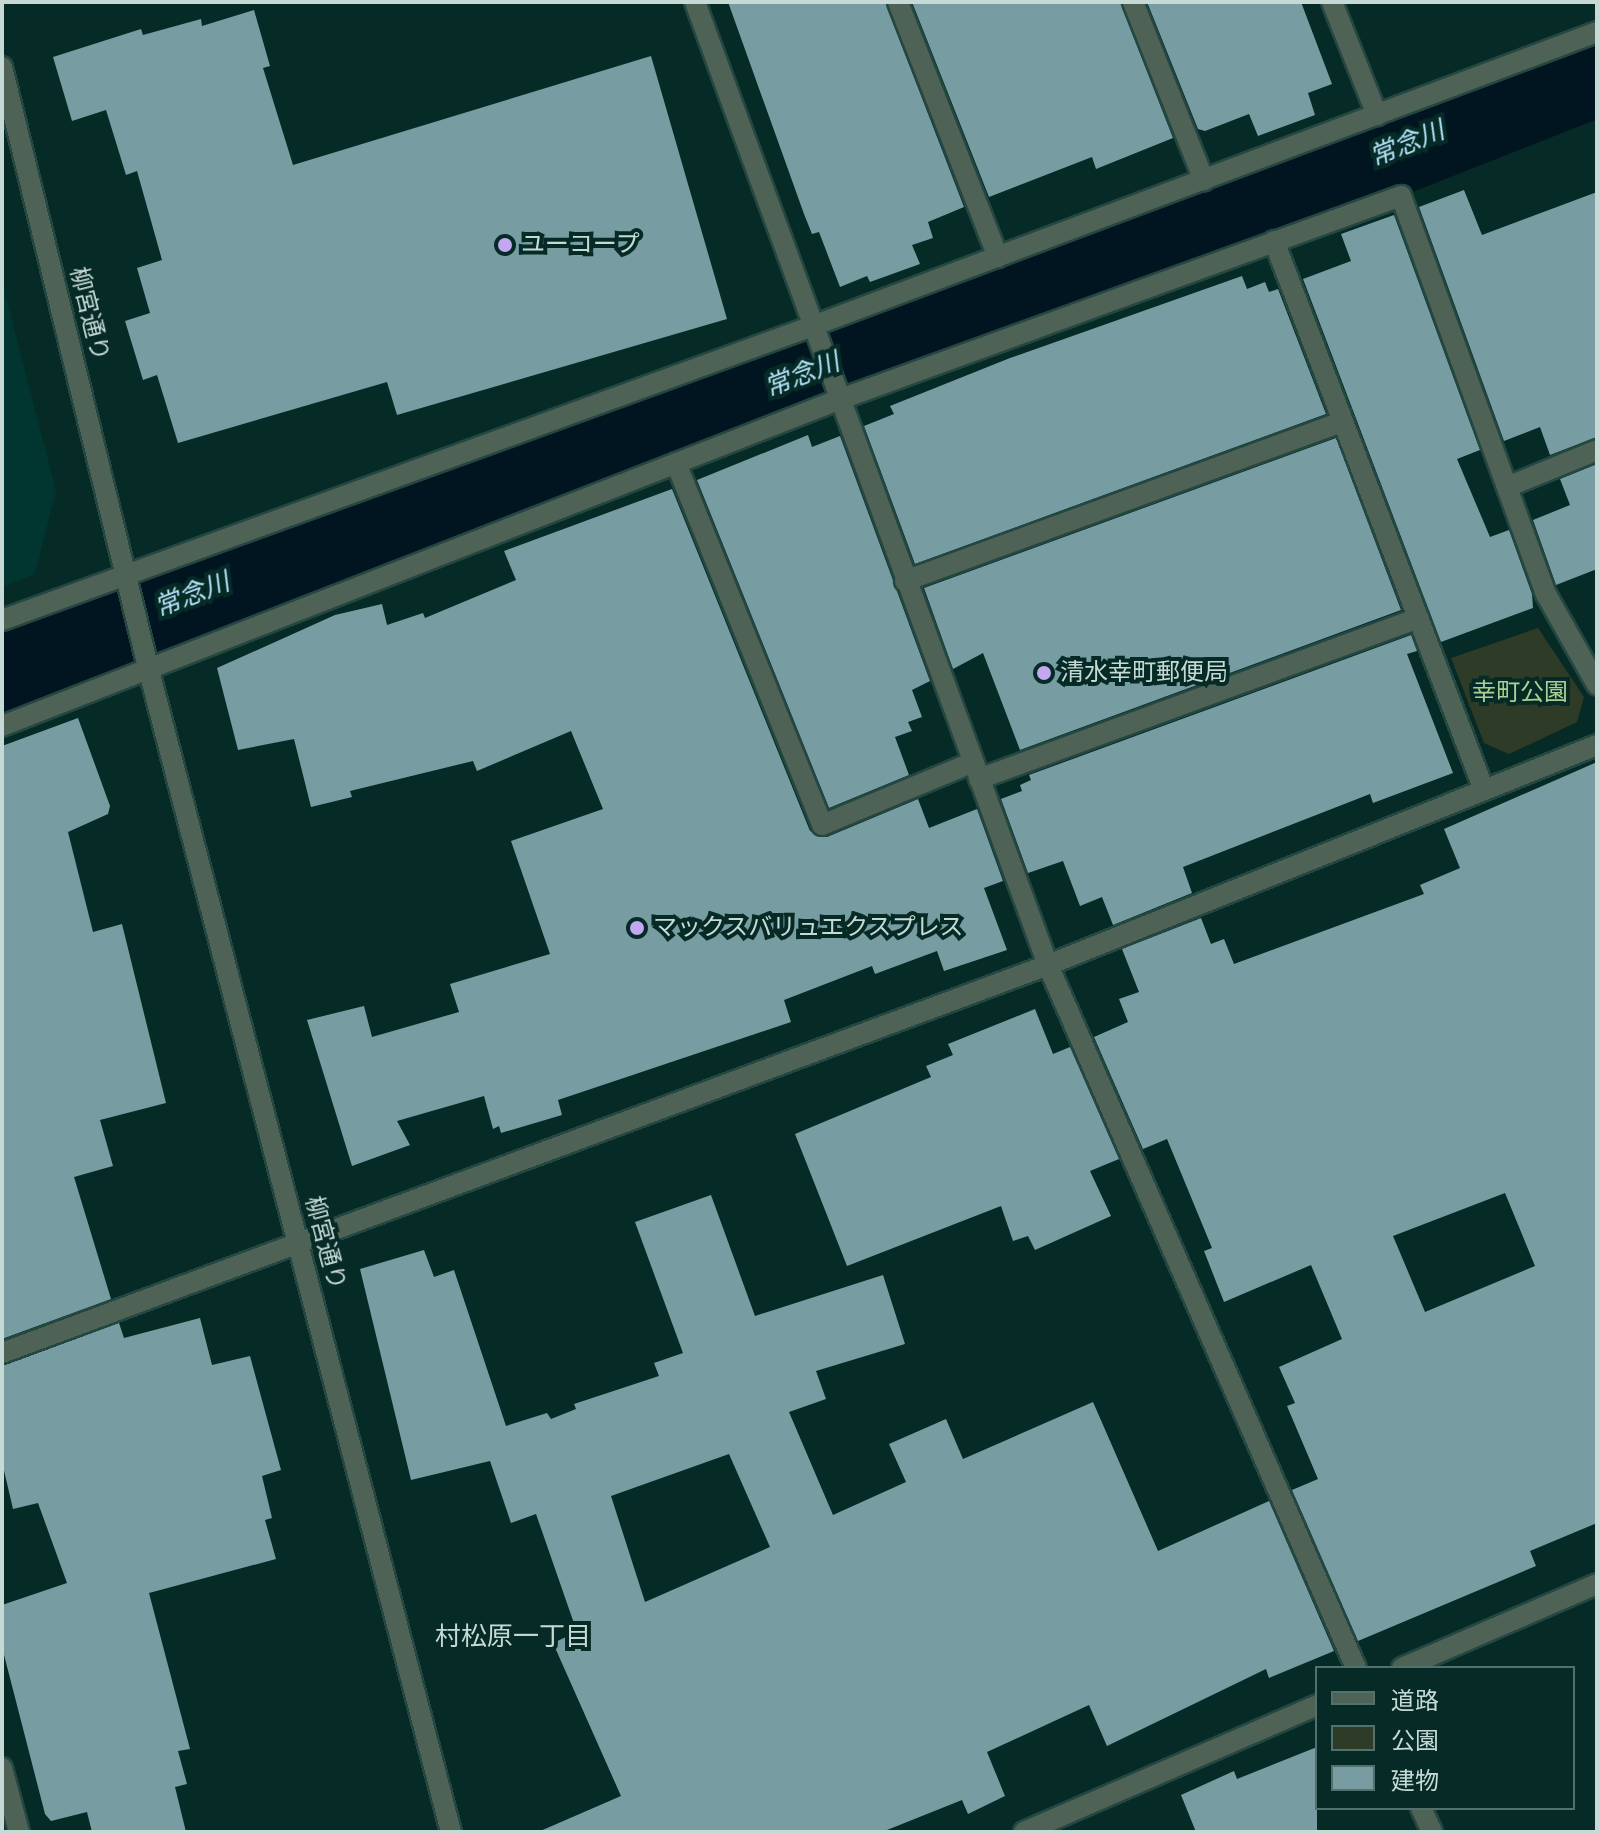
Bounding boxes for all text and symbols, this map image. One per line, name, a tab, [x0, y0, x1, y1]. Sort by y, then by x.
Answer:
water label: 常念川	[1365, 115, 1449, 173]
place label: ユーコープ	[521, 231, 641, 259]
marker: ユーコープ	[496, 236, 514, 254]
street label: 柳宮通り	[63, 264, 115, 364]
water label: 常念川	[760, 346, 844, 404]
water label: 常念川	[150, 566, 234, 624]
place label: 清水幸町郵便局	[1060, 659, 1228, 687]
marker: 清水幸町郵便局	[1035, 664, 1053, 682]
park label: 幸町公園	[1472, 679, 1568, 707]
place label: マックスバリュエクスプレス	[653, 914, 965, 942]
marker: マックスバリュエクスプレス	[628, 919, 646, 937]
street label: 柳宮通り	[299, 1193, 351, 1293]
district label: 村松原一丁目	[435, 1621, 591, 1653]
legend	[1315, 1666, 1575, 1810]
text: 道路	[1391, 1687, 1439, 1715]
text: 公園	[1391, 1727, 1439, 1755]
text: 建物	[1391, 1767, 1439, 1795]

